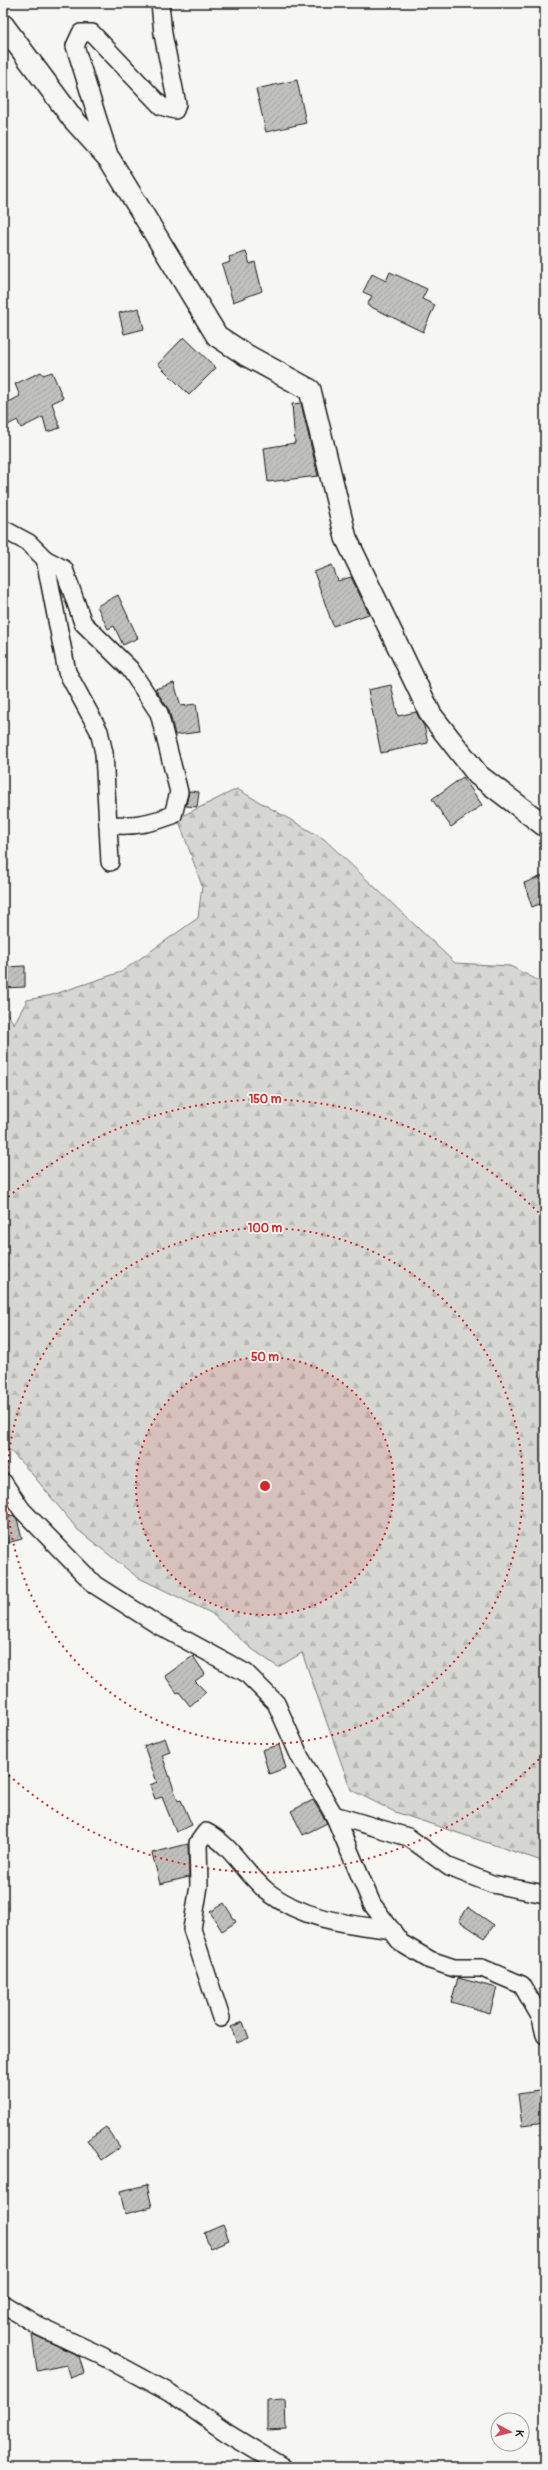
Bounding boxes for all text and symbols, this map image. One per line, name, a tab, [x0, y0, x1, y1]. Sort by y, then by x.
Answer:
text: 150 m	[249, 1092, 282, 1107]
text: 100 m	[248, 1221, 283, 1236]
text: 50 m	[251, 1350, 279, 1365]
centre of rings	[258, 1479, 272, 1493]
north arrow	[490, 2412, 530, 2452]
text: K	[513, 2429, 526, 2438]

